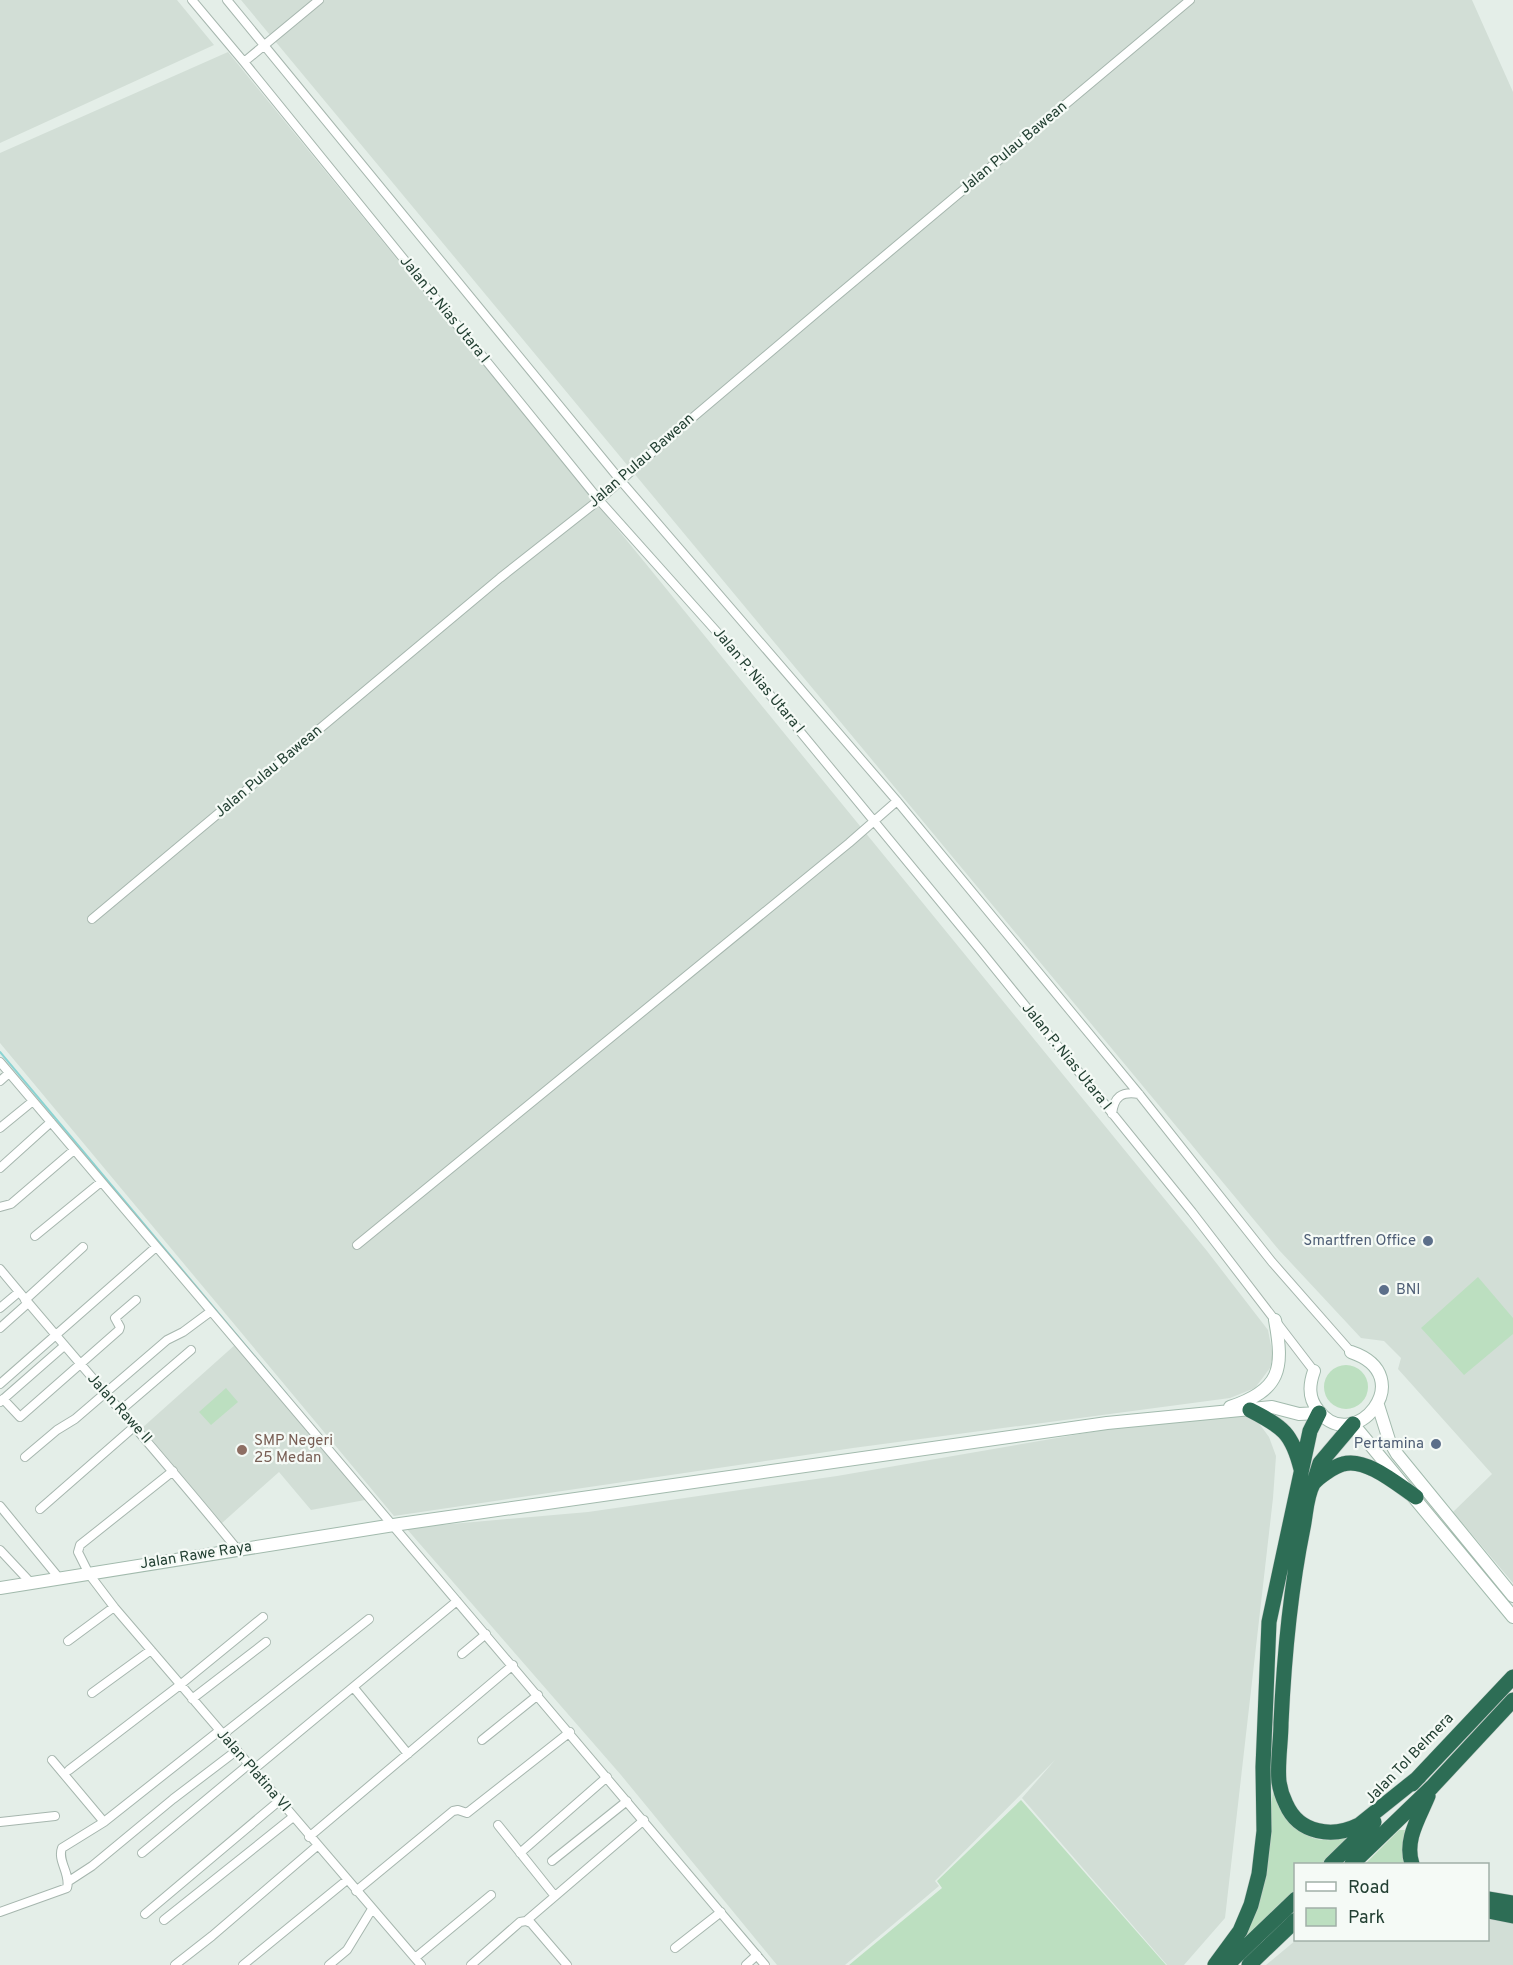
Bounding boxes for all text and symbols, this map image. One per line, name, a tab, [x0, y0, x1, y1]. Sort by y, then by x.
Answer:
street label: Jalan Pulau Bawean	[956, 98, 1072, 198]
street label: Jalan P. Nias Utara I	[395, 253, 493, 367]
street label: Jalan Pulau Bawean	[585, 410, 699, 512]
street label: Jalan P. Nias Utara I	[708, 624, 808, 738]
street label: Jalan Pulau Bawean	[211, 722, 327, 822]
street label: Jalan P. Nias Utara I	[1017, 1000, 1115, 1114]
place label: Smartfren Office	[1303, 1232, 1416, 1251]
marker: Smartfren Office	[1421, 1234, 1435, 1248]
place label: BNI	[1396, 1281, 1421, 1300]
marker: BNI	[1377, 1283, 1391, 1297]
street label: Jalan Rawe II	[82, 1370, 156, 1448]
place label: SMP Negeri 25 Medan	[254, 1432, 333, 1468]
place label: Pertamina	[1354, 1435, 1424, 1454]
marker: Pertamina	[1429, 1437, 1443, 1451]
marker: SMP Negeri 25 Medan	[235, 1443, 249, 1457]
street label: Jalan Rawe Raya	[139, 1538, 253, 1574]
street label: Jalan Tol Belmera	[1362, 1710, 1458, 1808]
street label: Jalan Platina VI	[212, 1726, 294, 1816]
legend	[1294, 1863, 1489, 1941]
text: Road	[1348, 1877, 1390, 1900]
text: Park	[1348, 1907, 1385, 1930]

